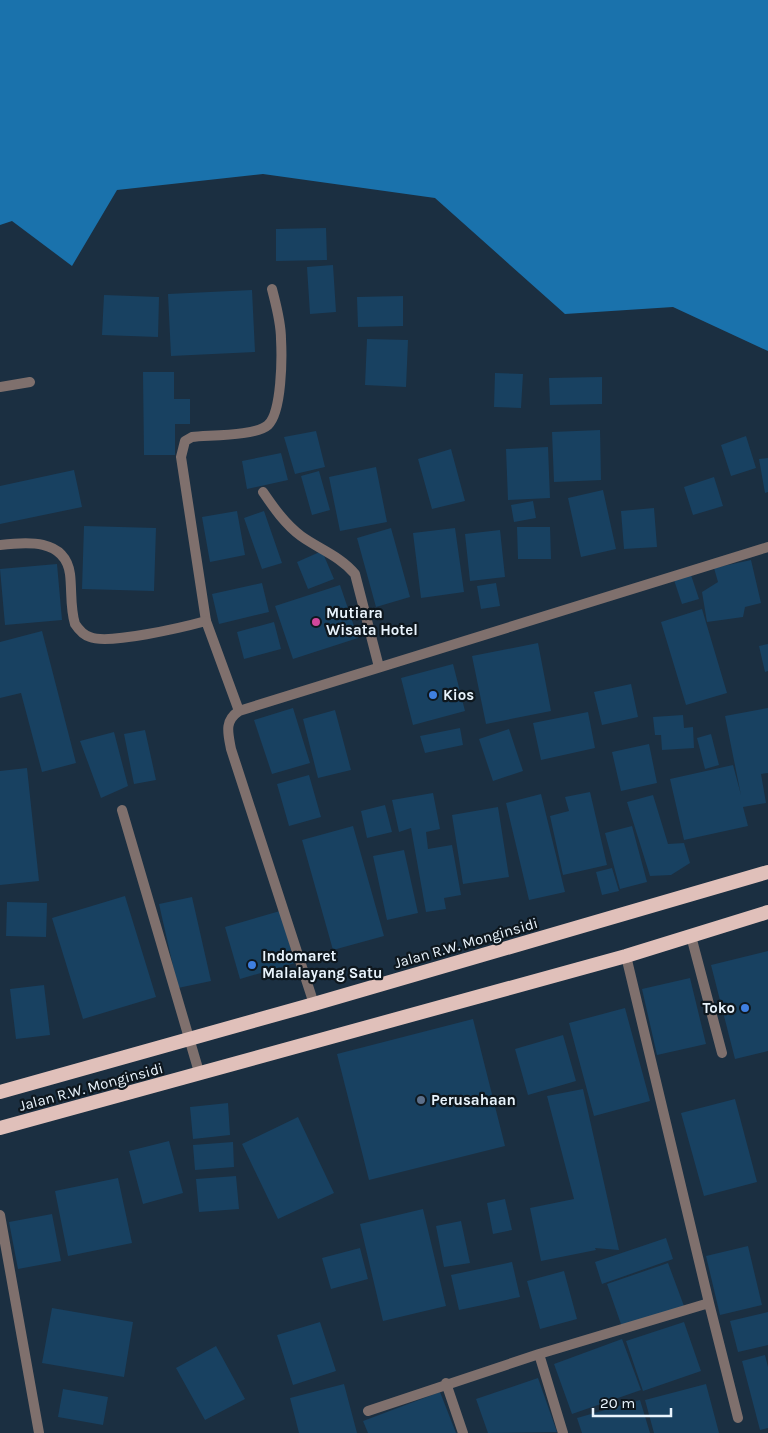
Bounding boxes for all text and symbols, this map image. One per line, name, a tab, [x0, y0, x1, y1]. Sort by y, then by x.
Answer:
place label: Mutiara Wisata Hotel	[326, 604, 418, 639]
marker: Mutiara Wisata Hotel	[310, 616, 322, 628]
place label: Kios	[443, 686, 474, 704]
marker: Kios	[427, 689, 439, 701]
street label: Jalan R.W. Monginsidi	[392, 914, 540, 972]
place label: Indomaret Malalayang Satu	[262, 947, 382, 982]
marker: Indomaret Malalayang Satu	[246, 959, 258, 971]
place label: Toko	[703, 999, 735, 1017]
marker: Toko	[739, 1002, 751, 1014]
street label: Jalan R.W. Monginsidi	[17, 1059, 165, 1115]
place label: Perusahaan	[431, 1091, 516, 1109]
marker: Perusahaan	[415, 1094, 427, 1106]
scale bar	[593, 1386, 670, 1418]
text: 20 m	[600, 1394, 635, 1412]

